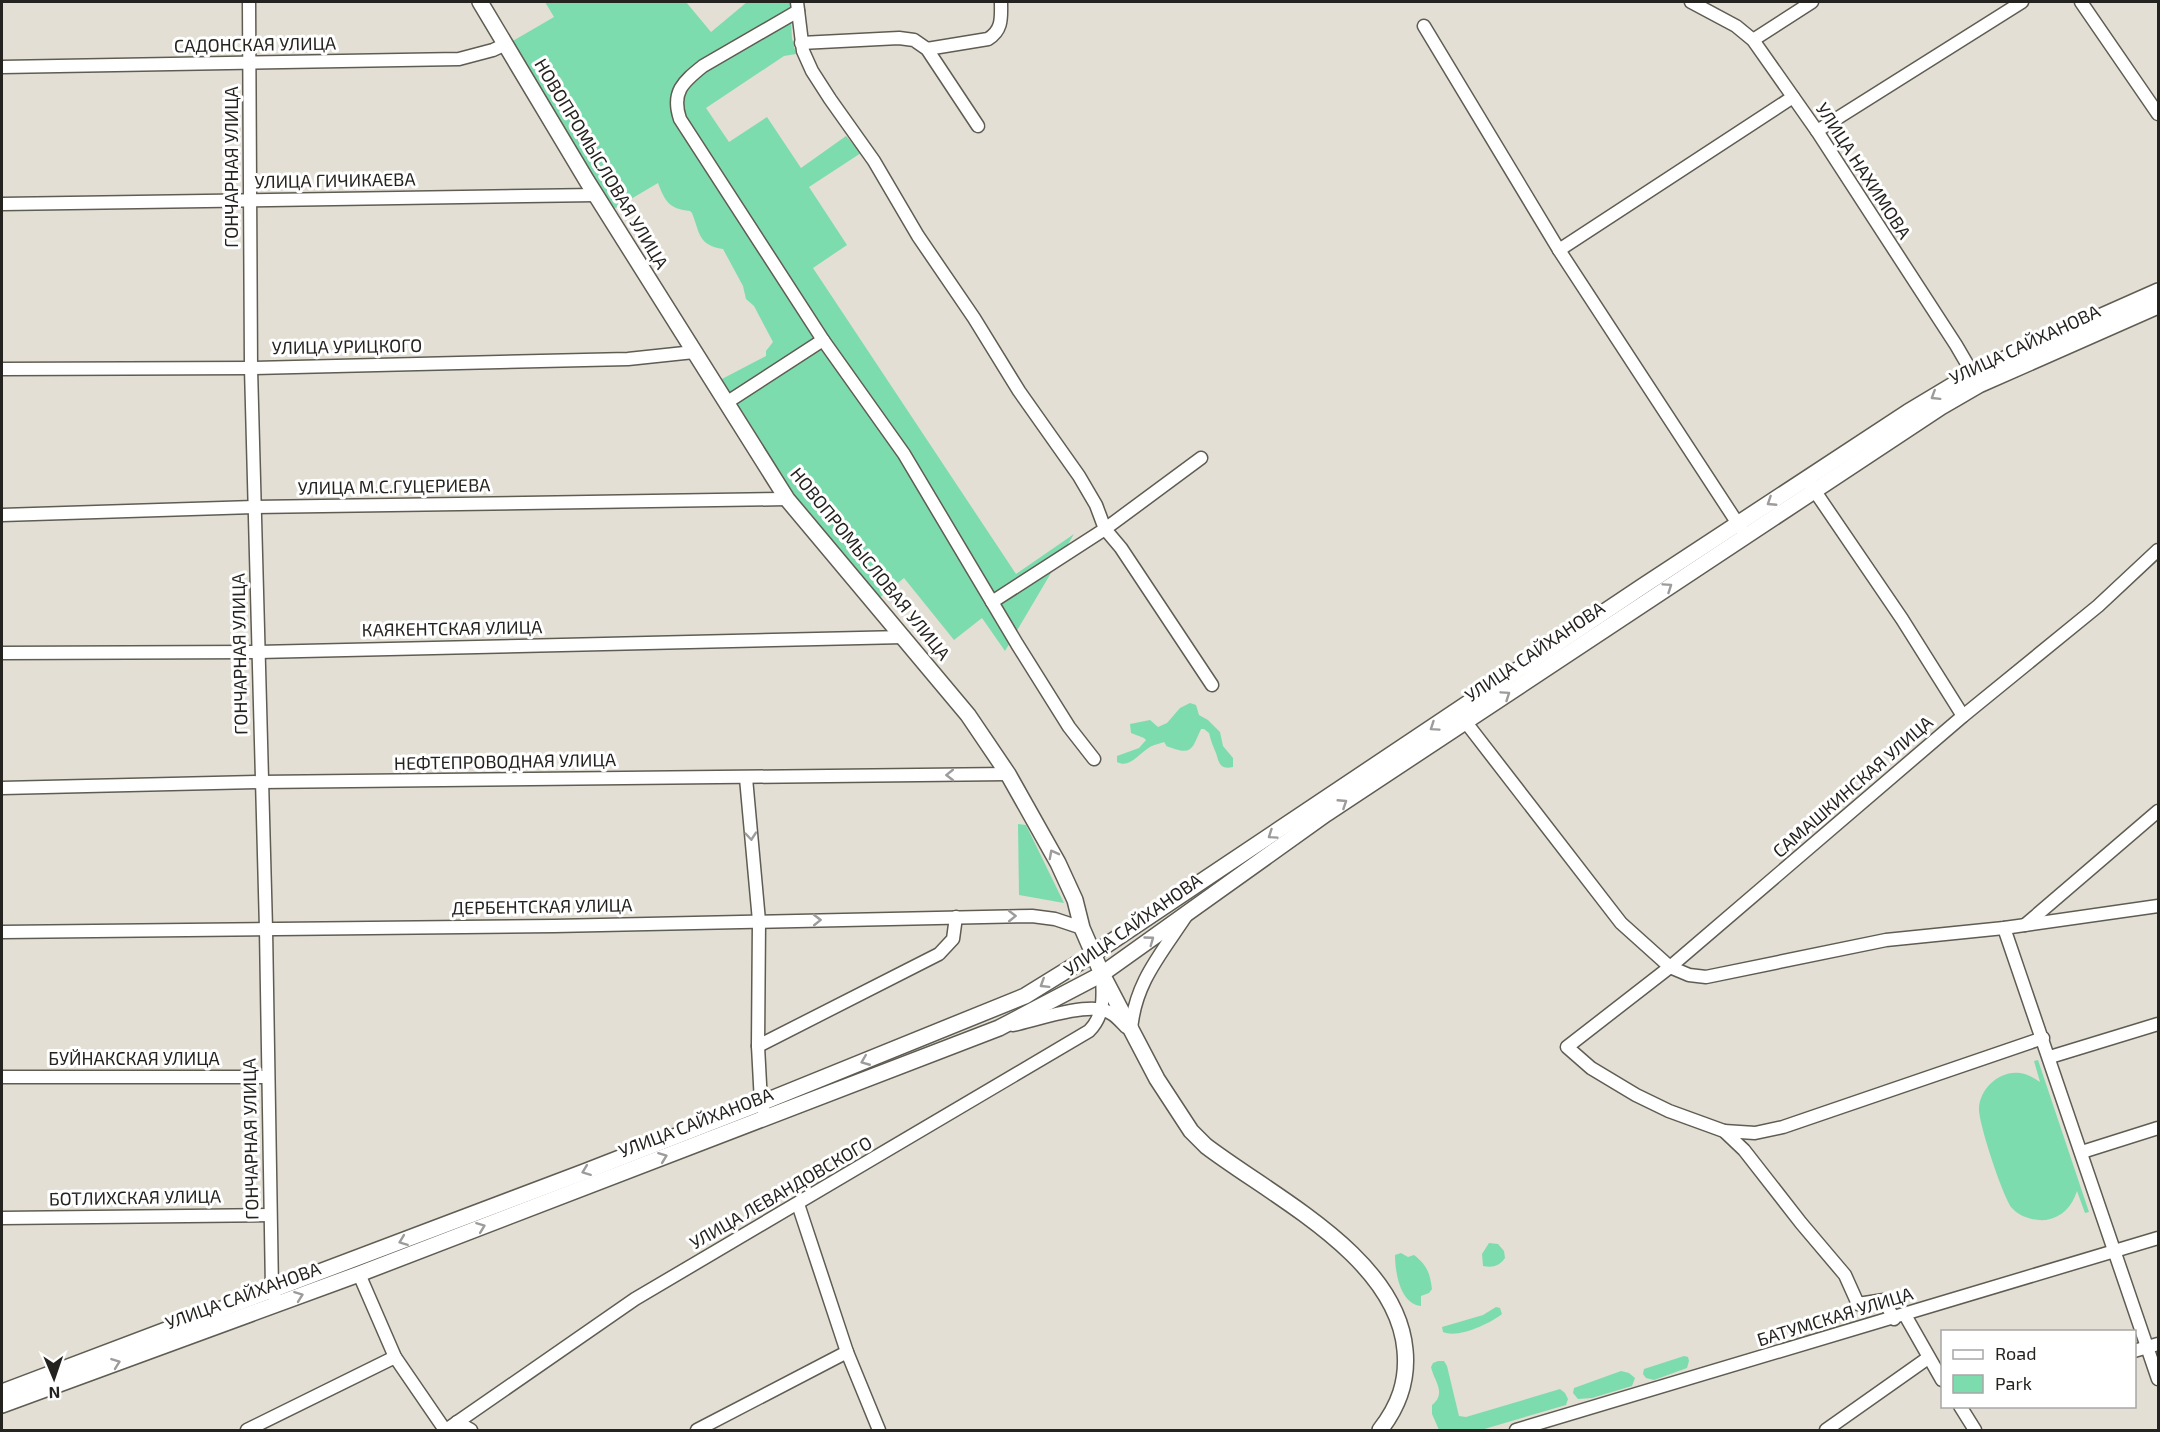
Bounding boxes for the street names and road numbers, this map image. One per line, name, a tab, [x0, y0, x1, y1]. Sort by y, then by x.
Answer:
street label: САДОНСКАЯ УЛИЦА	[174, 32, 337, 56]
street label: НОВОПРОМЫСЛОВАЯ УЛИЦА	[530, 54, 674, 273]
street label: ГОНЧАРНАЯ УЛИЦА	[220, 85, 242, 248]
street label: УЛИЦА НАХИМОВА	[1812, 98, 1917, 243]
street label: УЛИЦА ГИЧИКАЕВА	[254, 168, 416, 192]
street label: УЛИЦА САЙХАНОВА	[1946, 299, 2104, 389]
street label: УЛИЦА УРИЦКОГО	[272, 334, 422, 358]
street label: НОВОПРОМЫСЛОВАЯ УЛИЦА	[786, 463, 956, 665]
street label: УЛИЦА М.С.ГУЦЕРИЕВА	[297, 473, 491, 499]
street label: ГОНЧАРНАЯ УЛИЦА	[227, 572, 251, 735]
street label: УЛИЦА САЙХАНОВА	[1460, 596, 1609, 706]
street label: КАЯКЕНТСКАЯ УЛИЦА	[362, 615, 543, 641]
street label: САМАШКИНСКАЯ УЛИЦА	[1768, 710, 1937, 862]
street label: НЕФТЕПРОВОДНАЯ УЛИЦА	[394, 748, 617, 774]
street label: УЛИЦА САЙХАНОВА	[1059, 868, 1206, 980]
street label: ДЕРБЕНТСКАЯ УЛИЦА	[451, 893, 633, 919]
street label: БУЙНАКСКАЯ УЛИЦА	[48, 1047, 221, 1069]
street label: ГОНЧАРНАЯ УЛИЦА	[238, 1057, 262, 1220]
street label: УЛИЦА САЙХАНОВА	[615, 1082, 777, 1162]
street label: УЛИЦА ЛЕВАНДОВСКОГО	[685, 1131, 876, 1253]
street label: БОТЛИХСКАЯ УЛИЦА	[49, 1184, 222, 1210]
street label: УЛИЦА САЙХАНОВА	[162, 1256, 324, 1333]
street label: БАТУМСКАЯ УЛИЦА	[1754, 1282, 1916, 1350]

